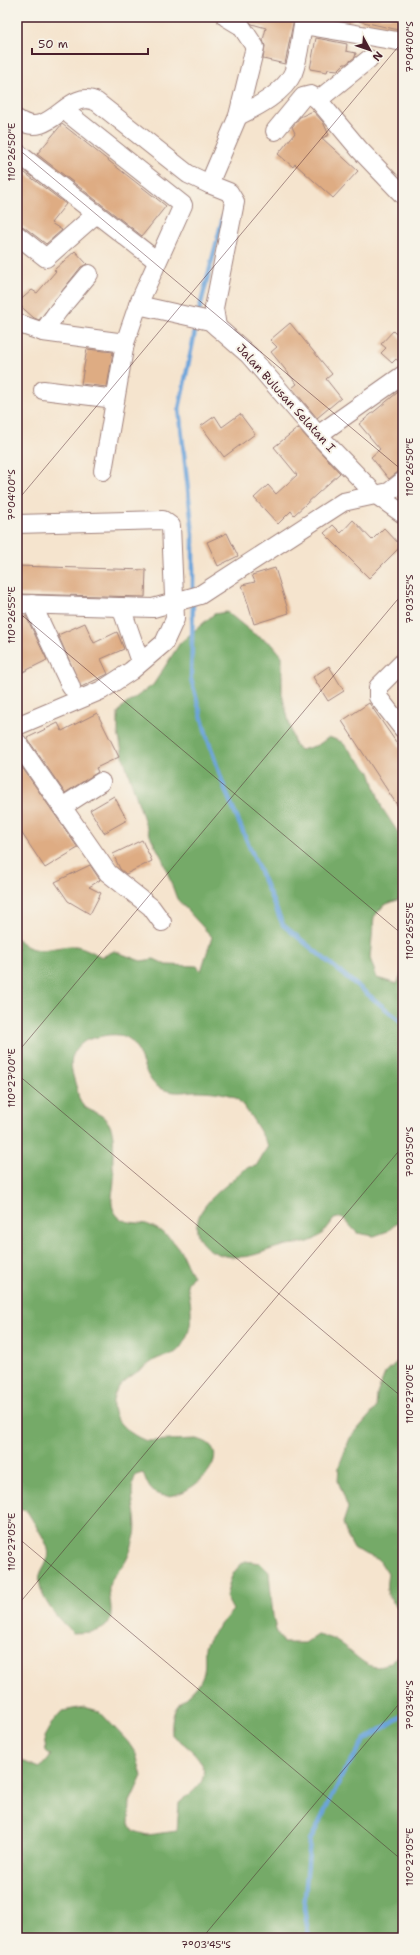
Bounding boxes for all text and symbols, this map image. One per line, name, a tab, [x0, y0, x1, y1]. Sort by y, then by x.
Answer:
text: 7°04'00"S	[403, 21, 416, 73]
scale bar	[32, 30, 148, 56]
north arrow	[350, 30, 390, 70]
text: 50 m	[38, 36, 68, 52]
text: N	[369, 48, 386, 64]
text: 110°26'50"E	[5, 123, 18, 181]
street label: Jalan Bulusan Selatan I	[233, 340, 339, 456]
text: 110°26'50"E	[403, 438, 416, 496]
text: 7°04'00"S	[5, 469, 18, 521]
text: 7°03'55"S	[403, 574, 416, 624]
text: 110°26'55"E	[5, 586, 18, 644]
text: 110°26'55"E	[403, 902, 416, 960]
text: 110°27'00"E	[5, 1048, 18, 1108]
text: 7°03'50"S	[403, 1126, 416, 1177]
text: 110°27'00"E	[403, 1364, 416, 1424]
text: 110°27'05"E	[5, 1513, 18, 1571]
text: 7°03'45"S	[403, 1680, 416, 1730]
text: 110°27'05"E	[403, 1828, 416, 1886]
text: 7°03'45"S	[181, 1938, 231, 1951]

